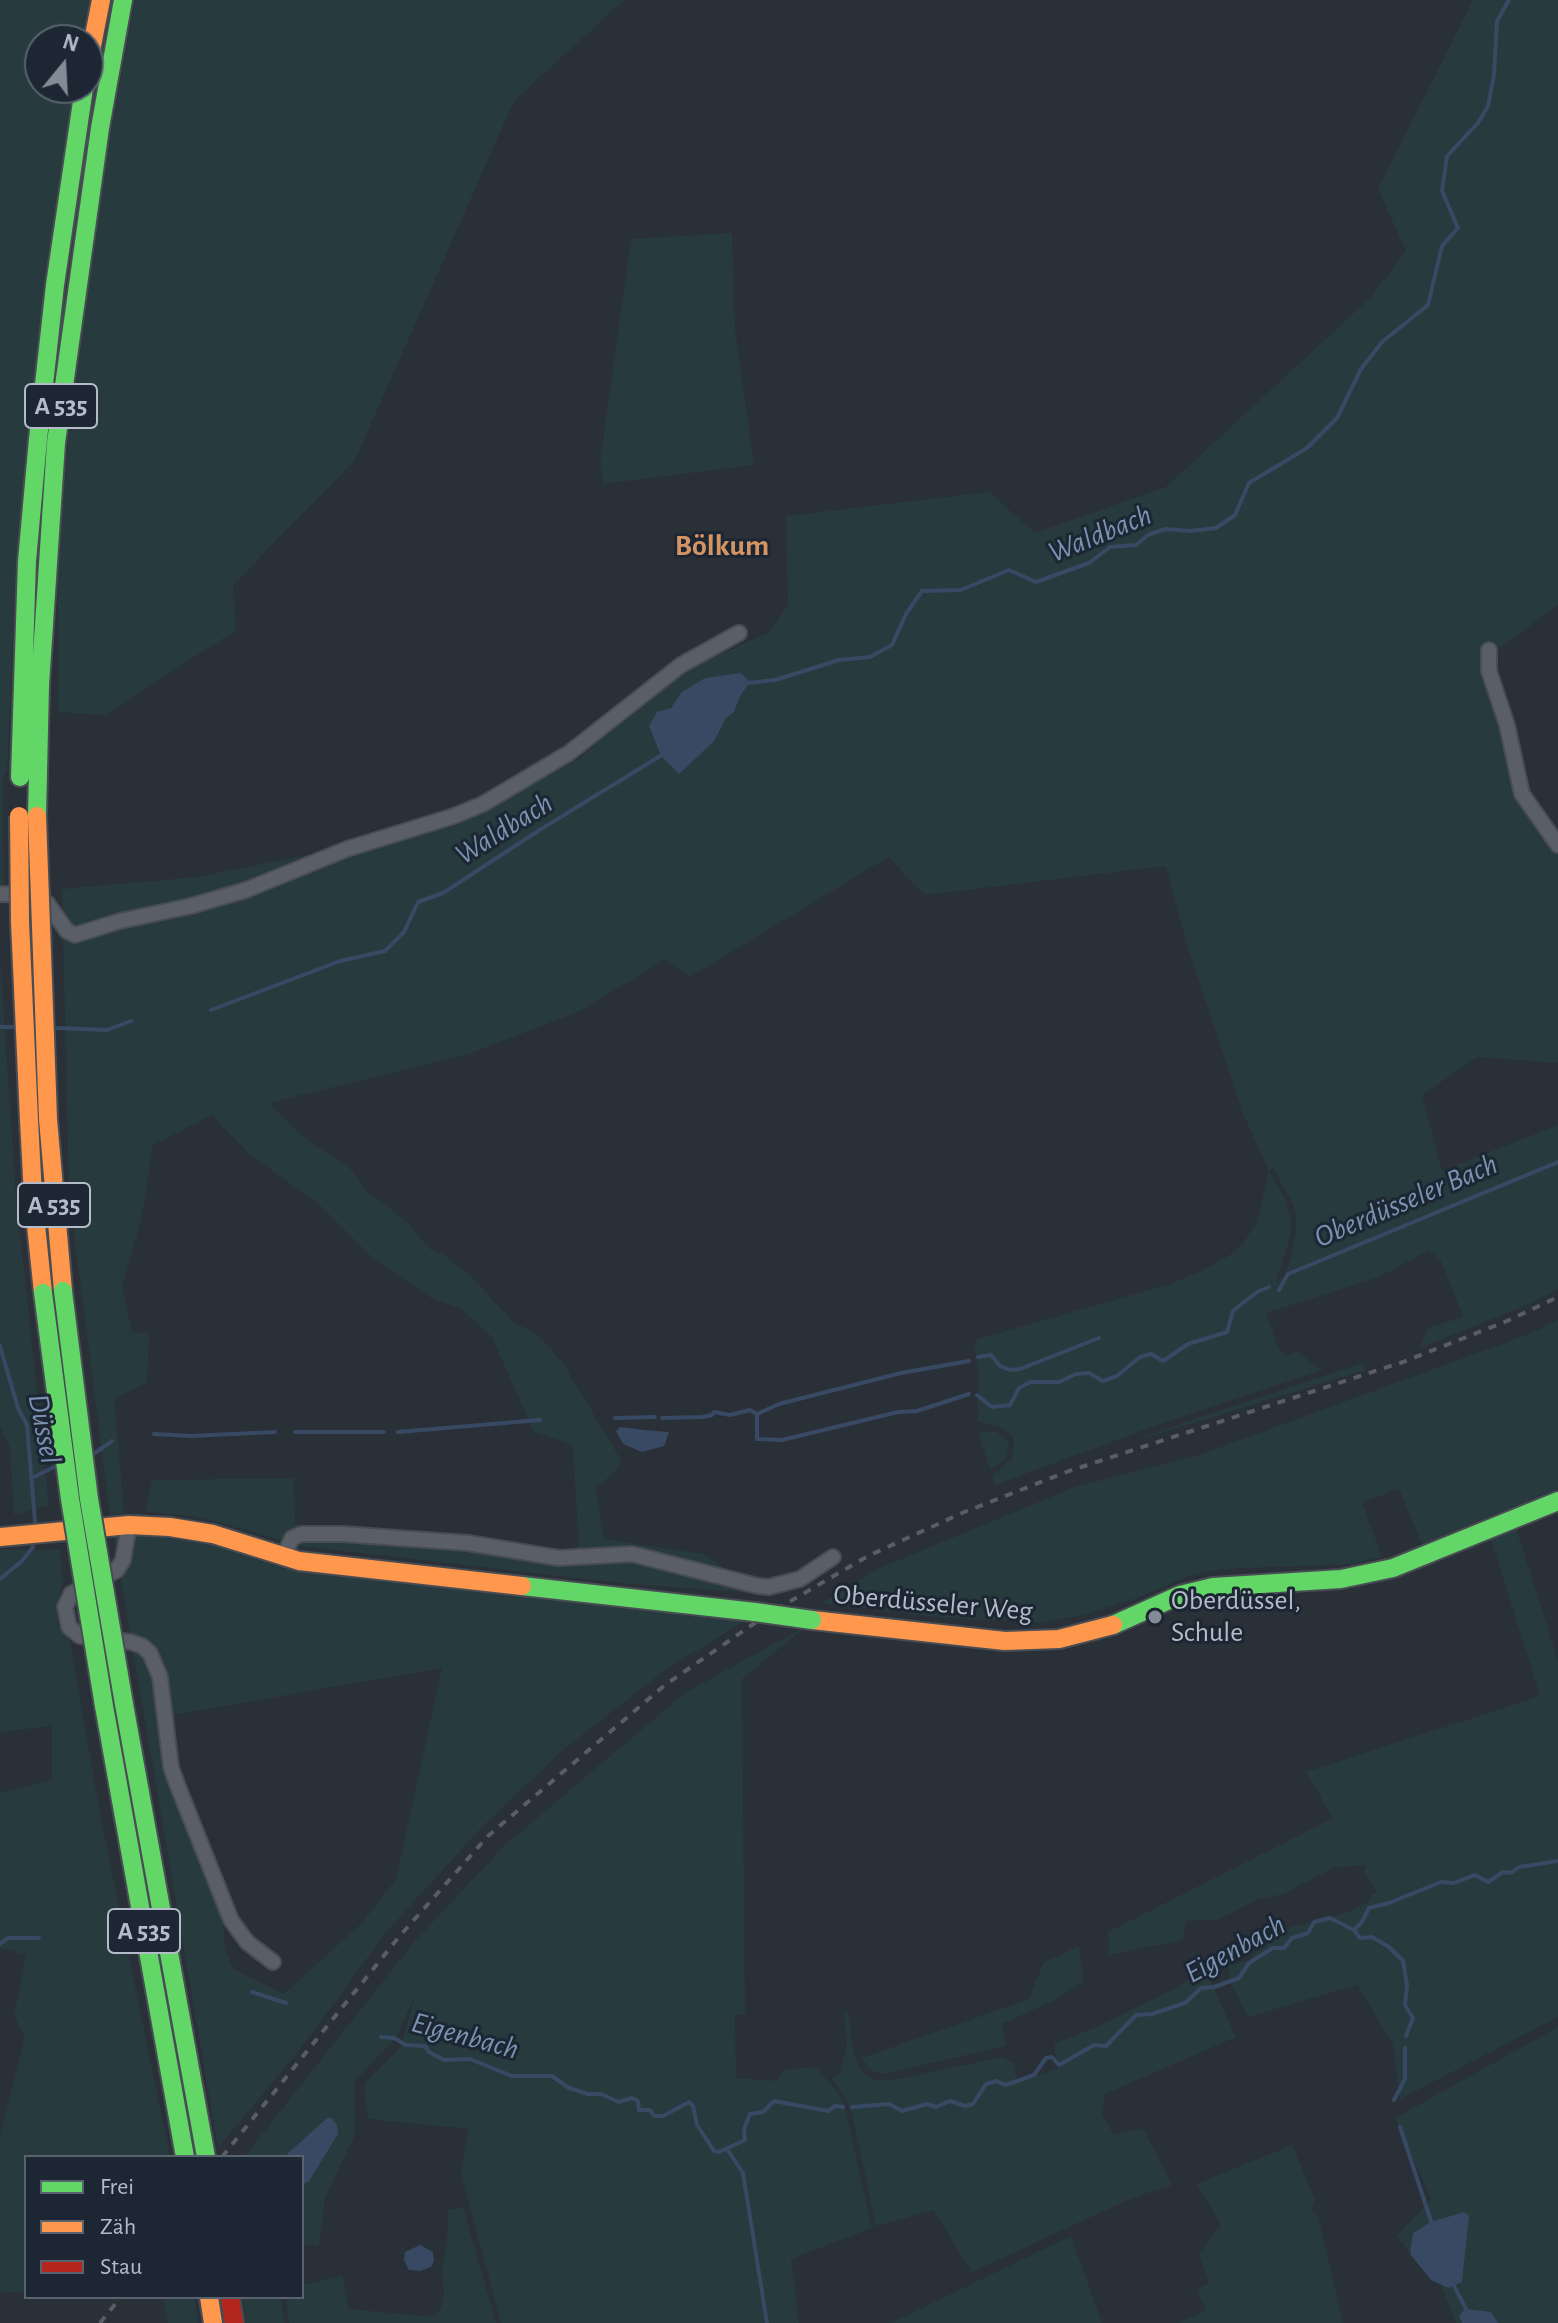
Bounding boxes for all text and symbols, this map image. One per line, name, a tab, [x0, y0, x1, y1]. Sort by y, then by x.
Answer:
north arrow	[24, 24, 104, 104]
text: N	[60, 30, 81, 56]
road number: A 535	[25, 384, 97, 428]
water label: Waldbach	[1043, 497, 1157, 571]
district label: Bölkum	[675, 528, 769, 564]
water label: Waldbach	[449, 785, 559, 873]
water label: Oberdüsseler Bach	[1309, 1146, 1503, 1256]
road number: A 535	[18, 1183, 90, 1227]
water label: Düssel	[20, 1391, 68, 1467]
street label: Oberdüsseler Weg	[832, 1578, 1034, 1628]
place label: Oberdüssel, Schule	[1171, 1584, 1301, 1650]
marker: Oberdüssel, Schule	[1146, 1608, 1164, 1626]
water label: Eigenbach	[1178, 1907, 1292, 1991]
road number: A 535	[108, 1909, 180, 1953]
water label: Eigenbach	[407, 2004, 523, 2068]
legend	[24, 2155, 304, 2299]
text: Frei	[100, 2175, 134, 2199]
text: Zäh	[100, 2215, 136, 2239]
text: Stau	[100, 2255, 142, 2279]

